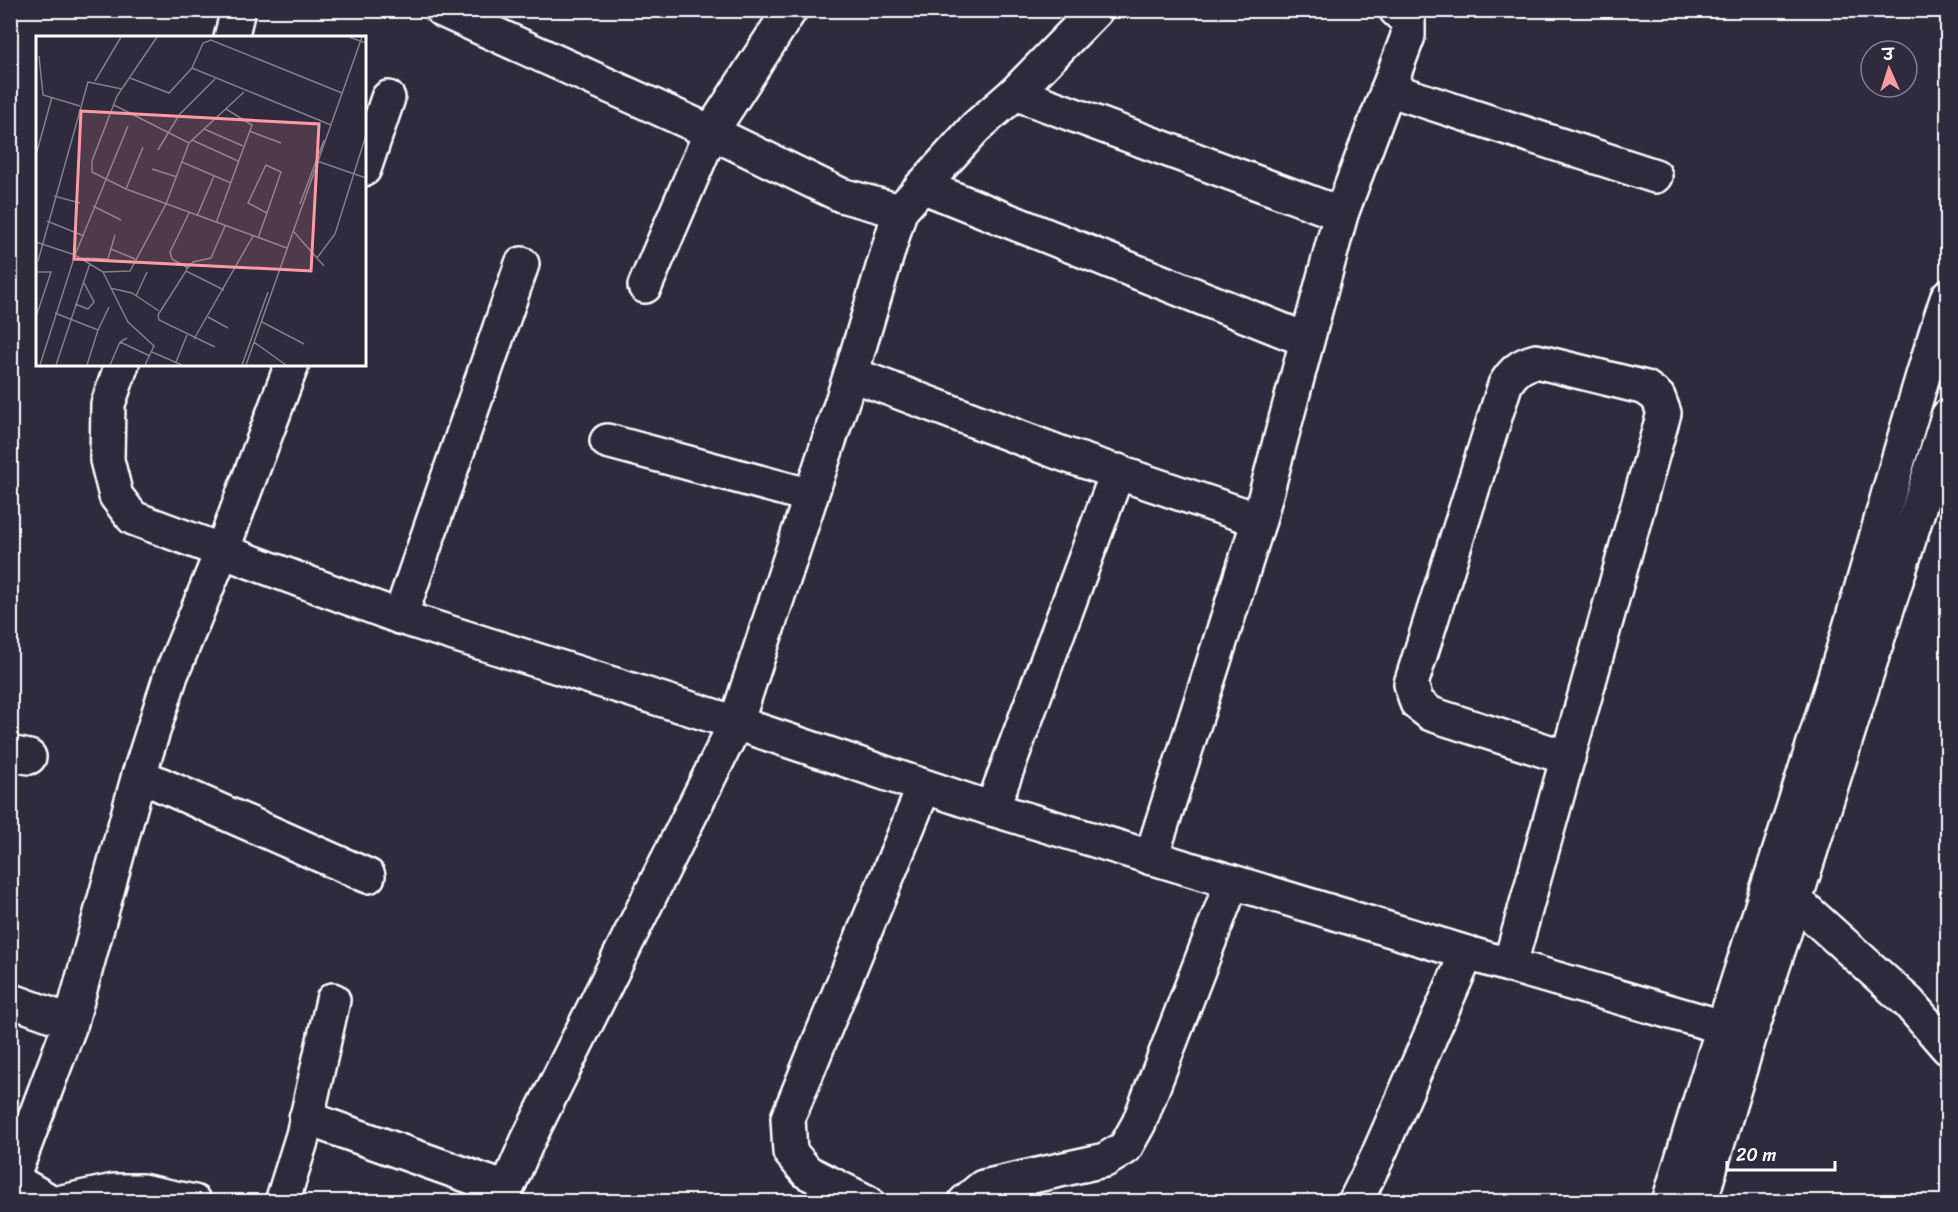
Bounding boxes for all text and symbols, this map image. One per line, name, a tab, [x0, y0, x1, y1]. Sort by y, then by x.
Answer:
inset map	[36, 36, 366, 366]
north arrow	[1859, 39, 1919, 99]
text: उ	[1880, 40, 1896, 69]
scale bar	[1727, 1134, 1835, 1172]
text: 20 m	[1736, 1139, 1776, 1171]

